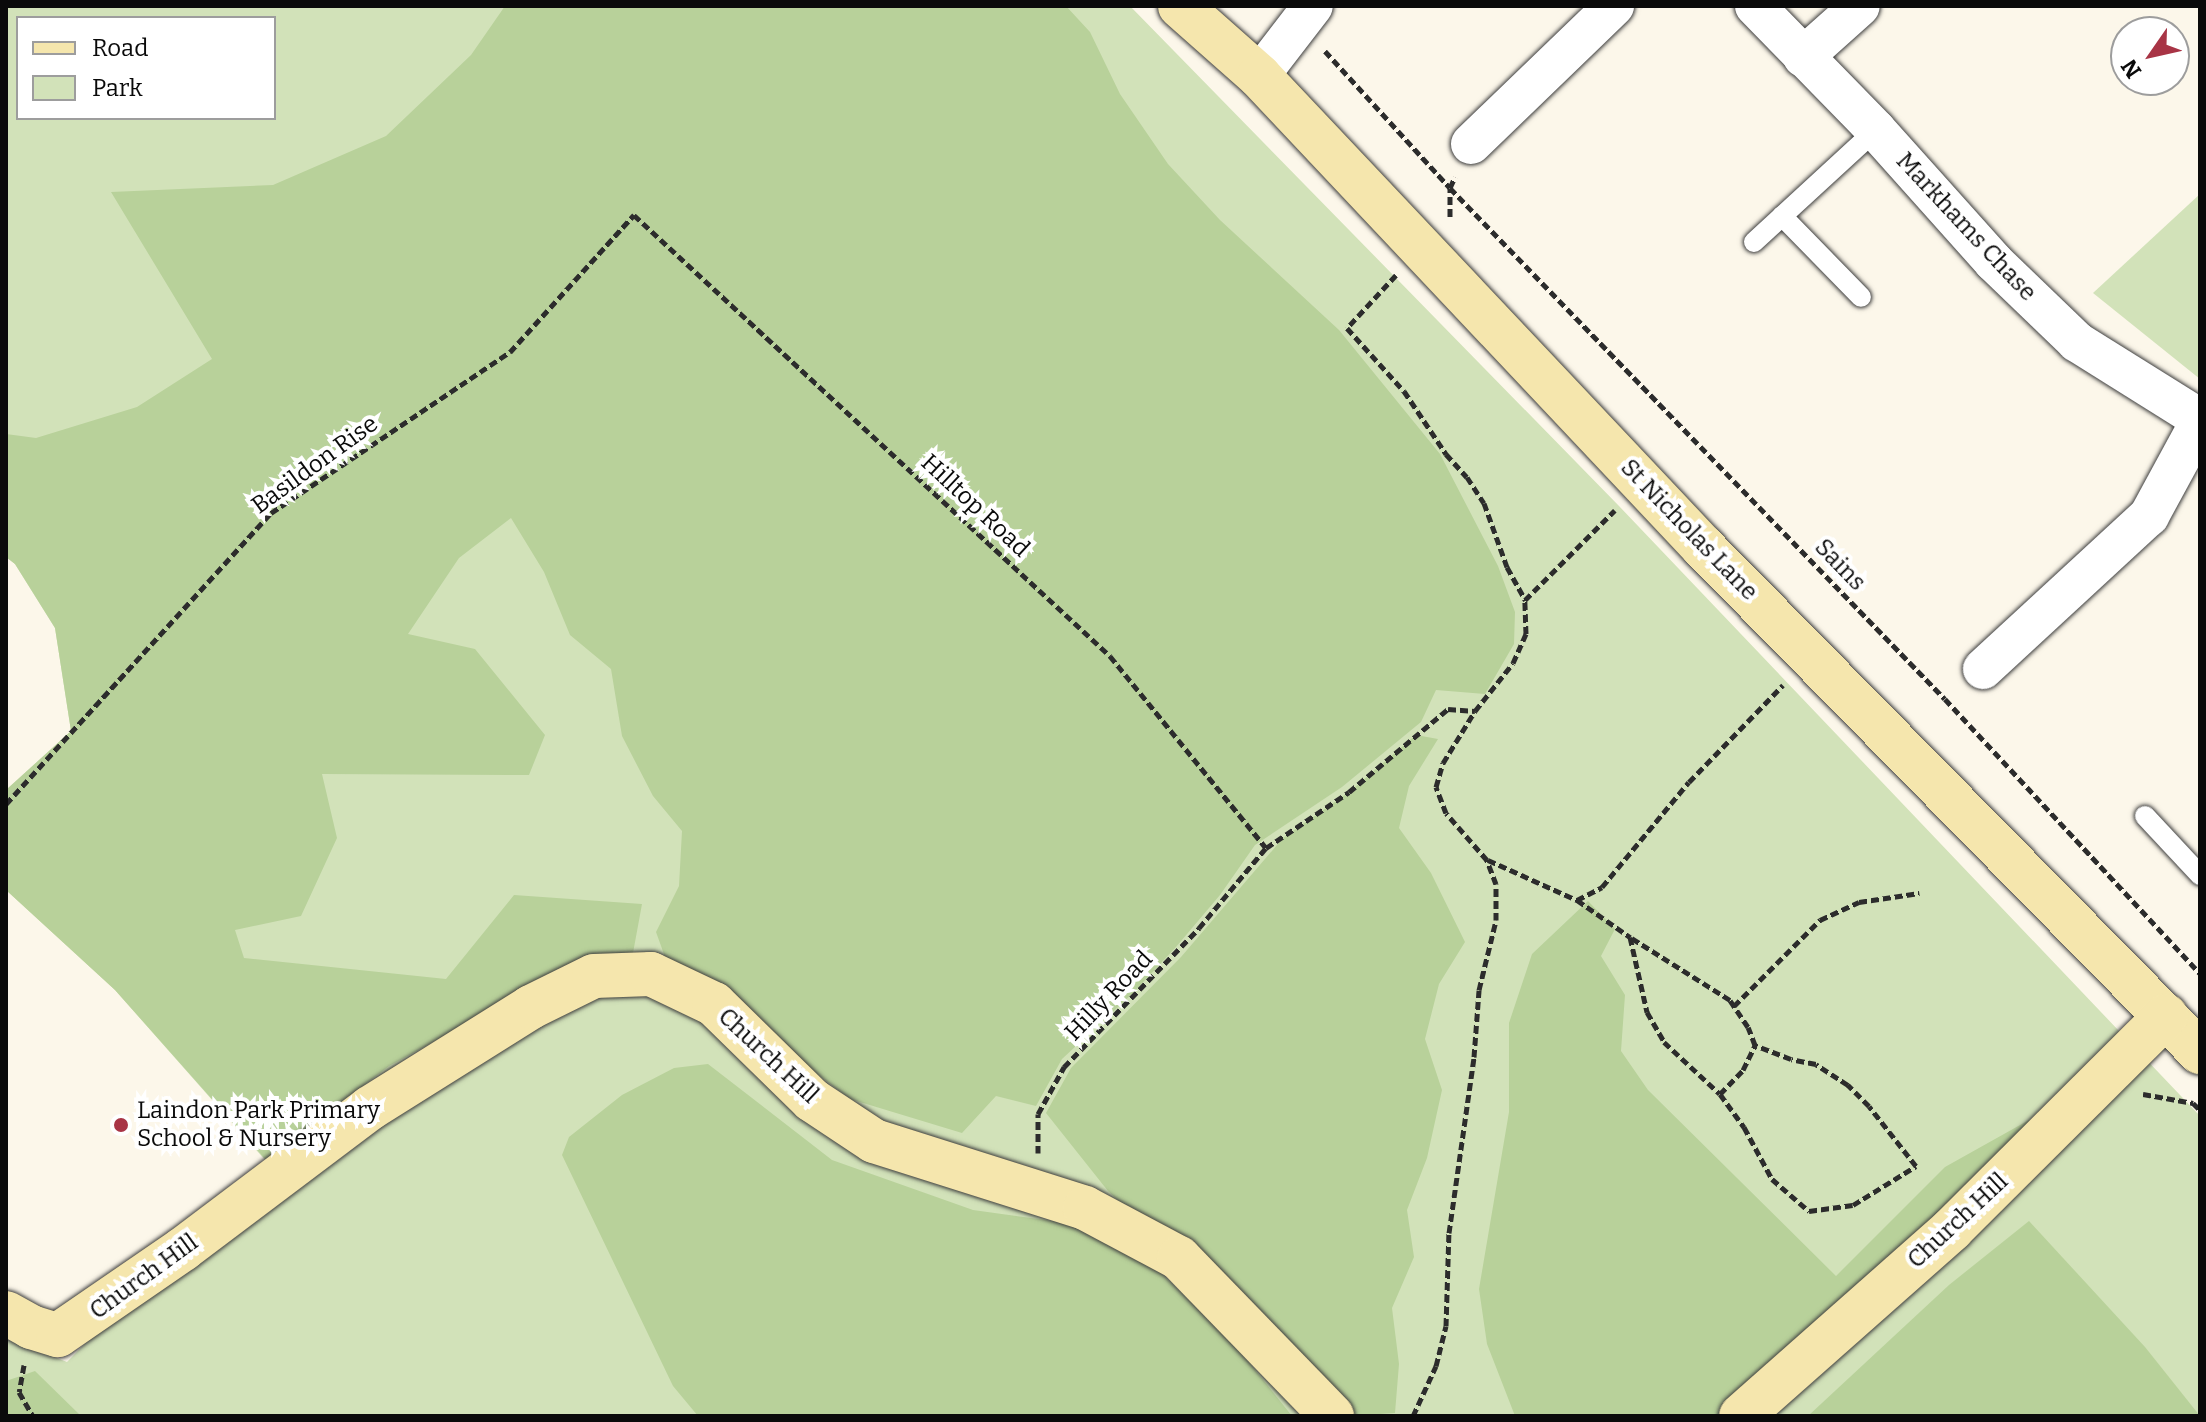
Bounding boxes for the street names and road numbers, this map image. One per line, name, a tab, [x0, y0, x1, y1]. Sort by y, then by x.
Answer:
street label: Markhams Chase	[1890, 147, 2042, 307]
street label: Basildon Rise	[246, 410, 384, 520]
street label: Hilltop Road	[915, 448, 1035, 564]
street label: St Nicholas Lane	[1614, 454, 1764, 606]
street label: Sains	[1809, 533, 1871, 597]
street label: Hilly Road	[1059, 945, 1159, 1047]
street label: Church Hill	[712, 1002, 824, 1110]
street label: Church Hill	[1902, 1167, 2014, 1275]
street label: Church Hill	[84, 1228, 204, 1326]

